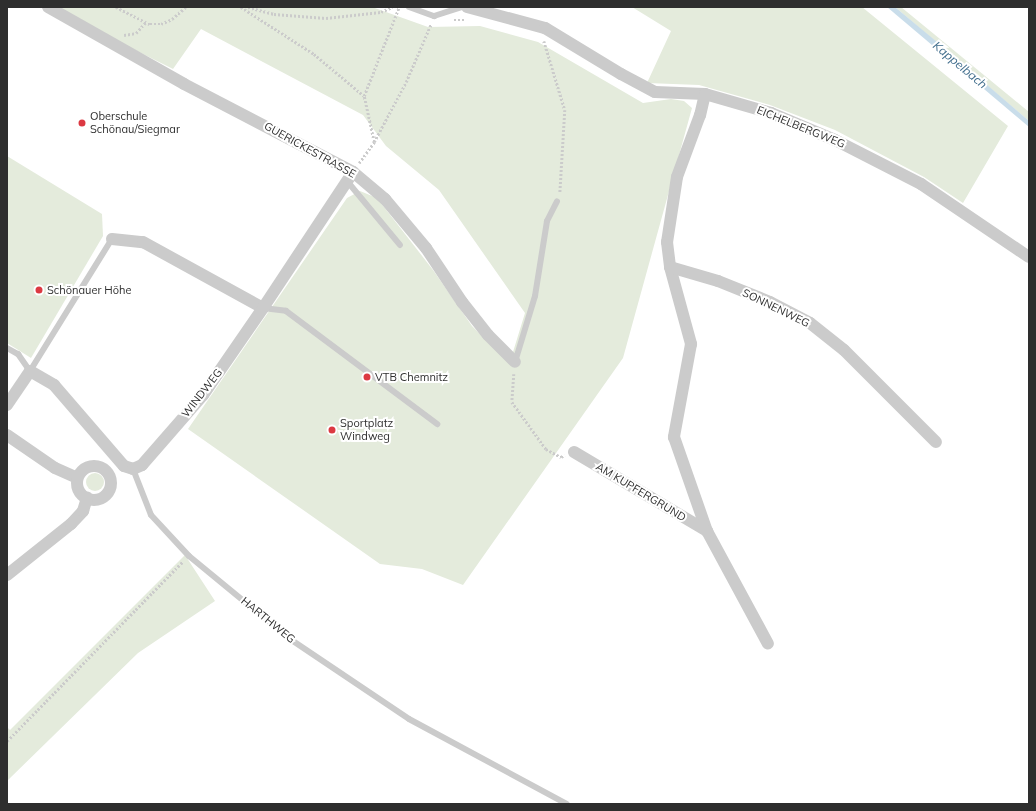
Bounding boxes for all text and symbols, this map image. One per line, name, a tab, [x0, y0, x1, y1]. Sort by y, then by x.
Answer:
water label: Kappelbach	[930, 38, 990, 92]
street label: EICHELBERGWEG	[755, 103, 847, 151]
place label: Oberschule Schönau/Siegmar	[90, 110, 180, 136]
marker: Oberschule Schönau/Siegmar	[77, 118, 87, 128]
street label: GUERICKESTRASSE	[262, 119, 358, 181]
place label: Schönauer Höhe	[47, 283, 131, 297]
marker: Schönauer Höhe	[34, 285, 44, 295]
street label: SONNENWEG	[740, 286, 812, 330]
street label: WINDWEG	[179, 366, 225, 420]
place label: VTB Chemnitz	[375, 370, 448, 384]
marker: VTB Chemnitz	[362, 372, 372, 382]
place label: Sportplatz Windweg	[340, 417, 393, 443]
marker: Sportplatz Windweg	[327, 425, 337, 435]
street label: AM KUPFERGRUND	[594, 460, 688, 524]
street label: HARTHWEG	[238, 594, 298, 646]

